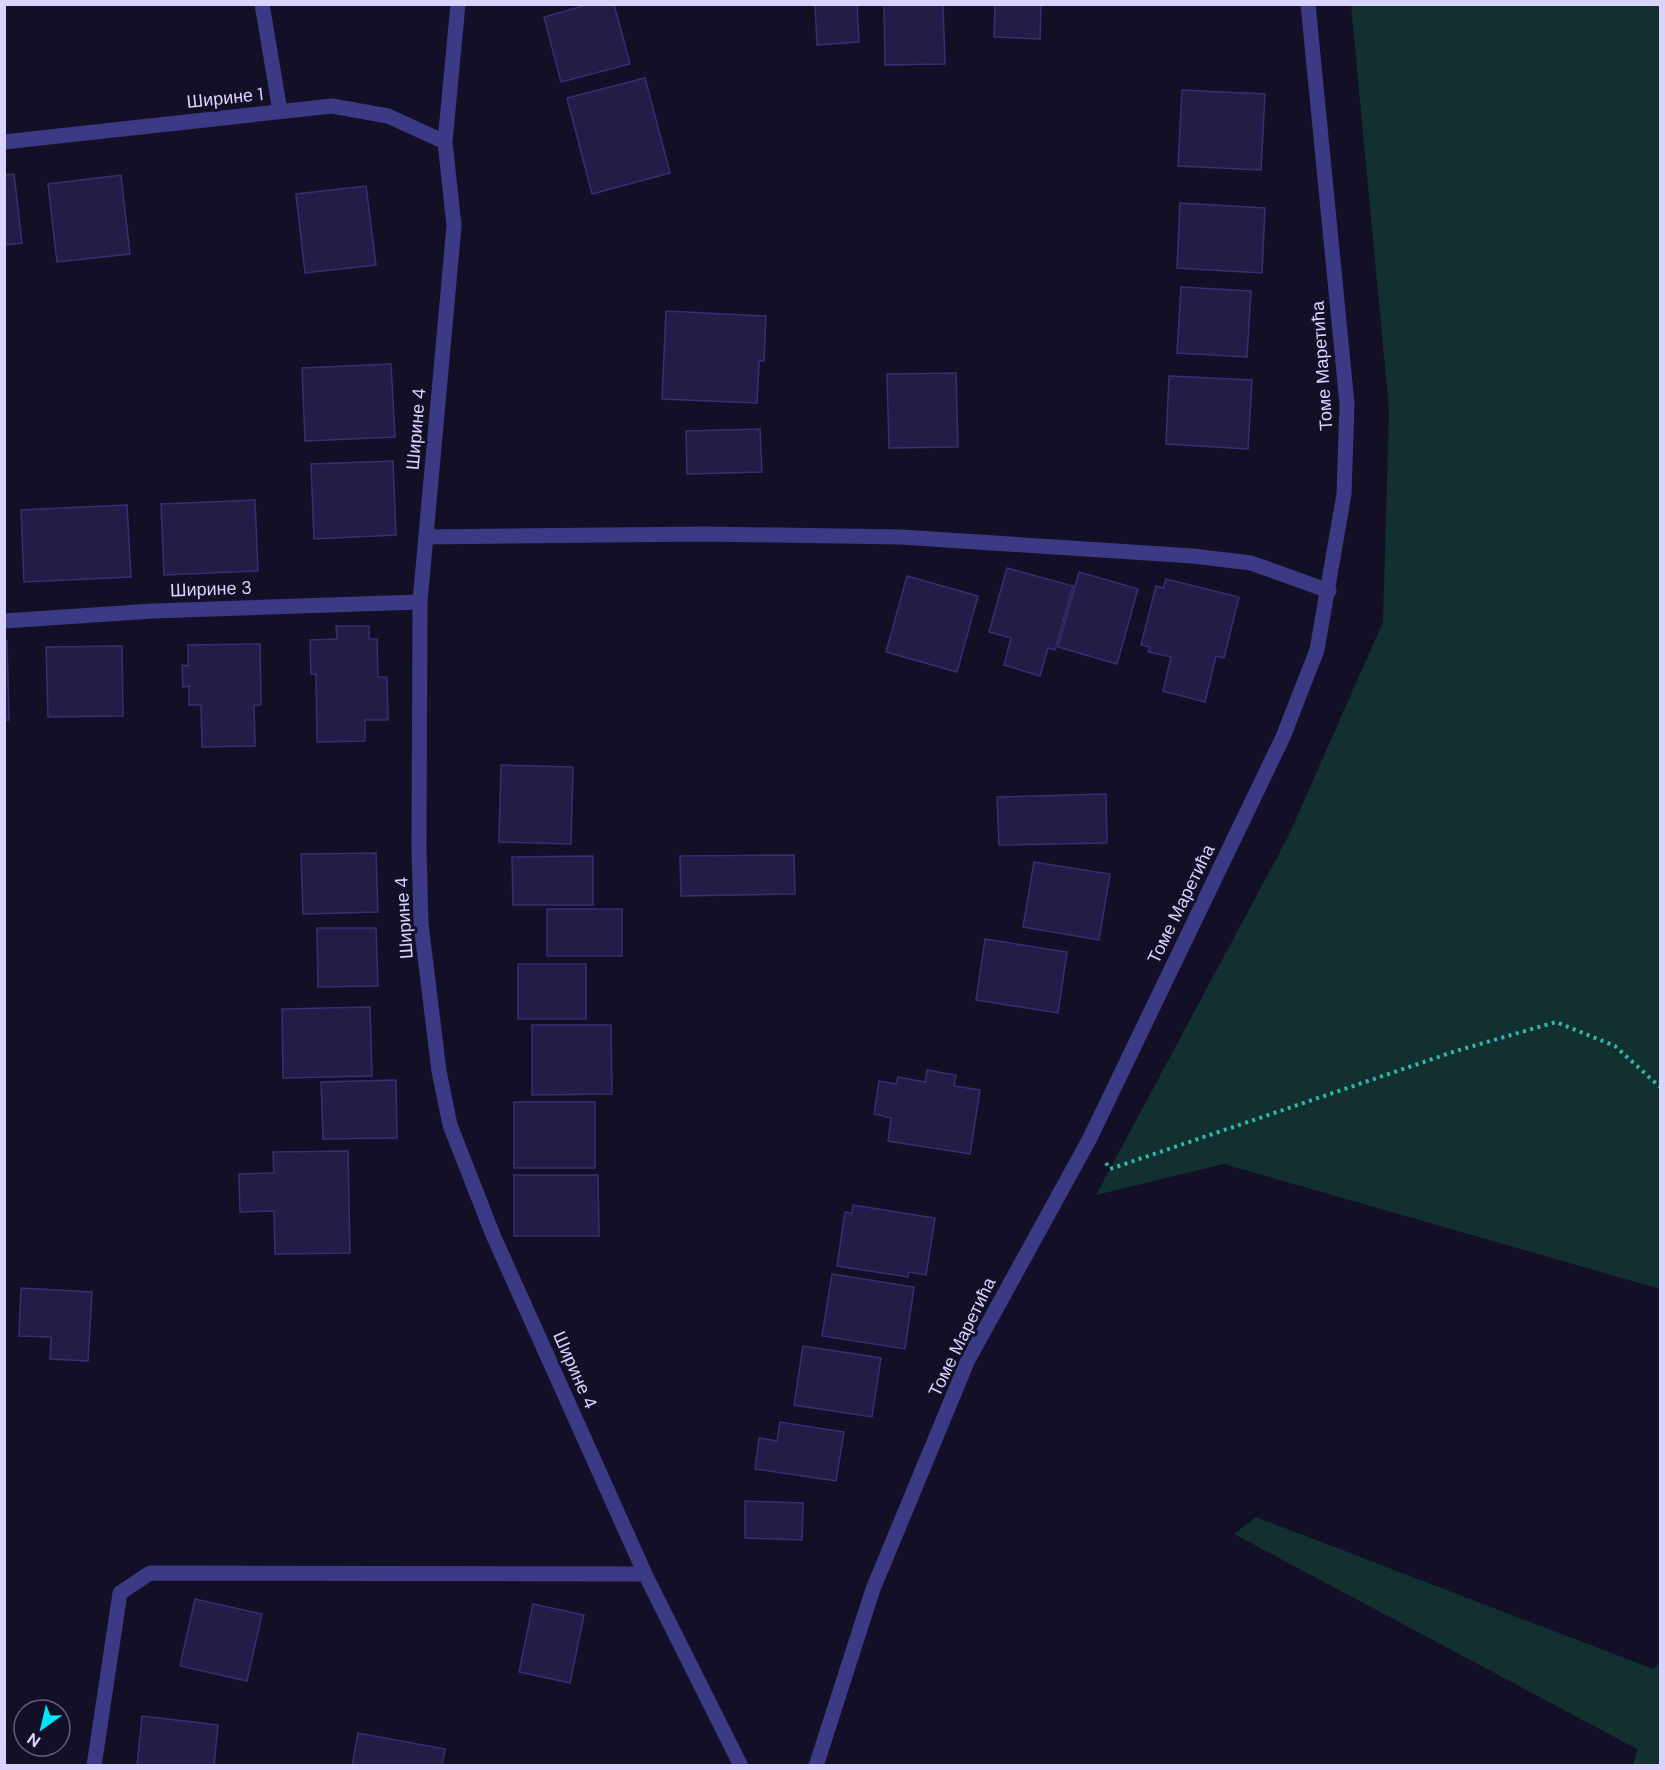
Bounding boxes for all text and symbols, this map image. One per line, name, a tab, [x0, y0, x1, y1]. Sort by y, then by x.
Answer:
street label: Ширине 1	[185, 82, 265, 114]
street label: Томе Маретића	[1305, 299, 1338, 432]
street label: Ширине 4	[400, 387, 432, 471]
street label: Ширине 3	[170, 576, 252, 602]
street label: Томе Маретића	[1142, 840, 1221, 968]
street label: Ширине 4	[389, 876, 419, 960]
street label: Томе Маретића	[923, 1273, 1002, 1401]
street label: Ширине 4	[547, 1328, 603, 1413]
north arrow	[12, 1698, 72, 1758]
text: N	[23, 1728, 45, 1752]

